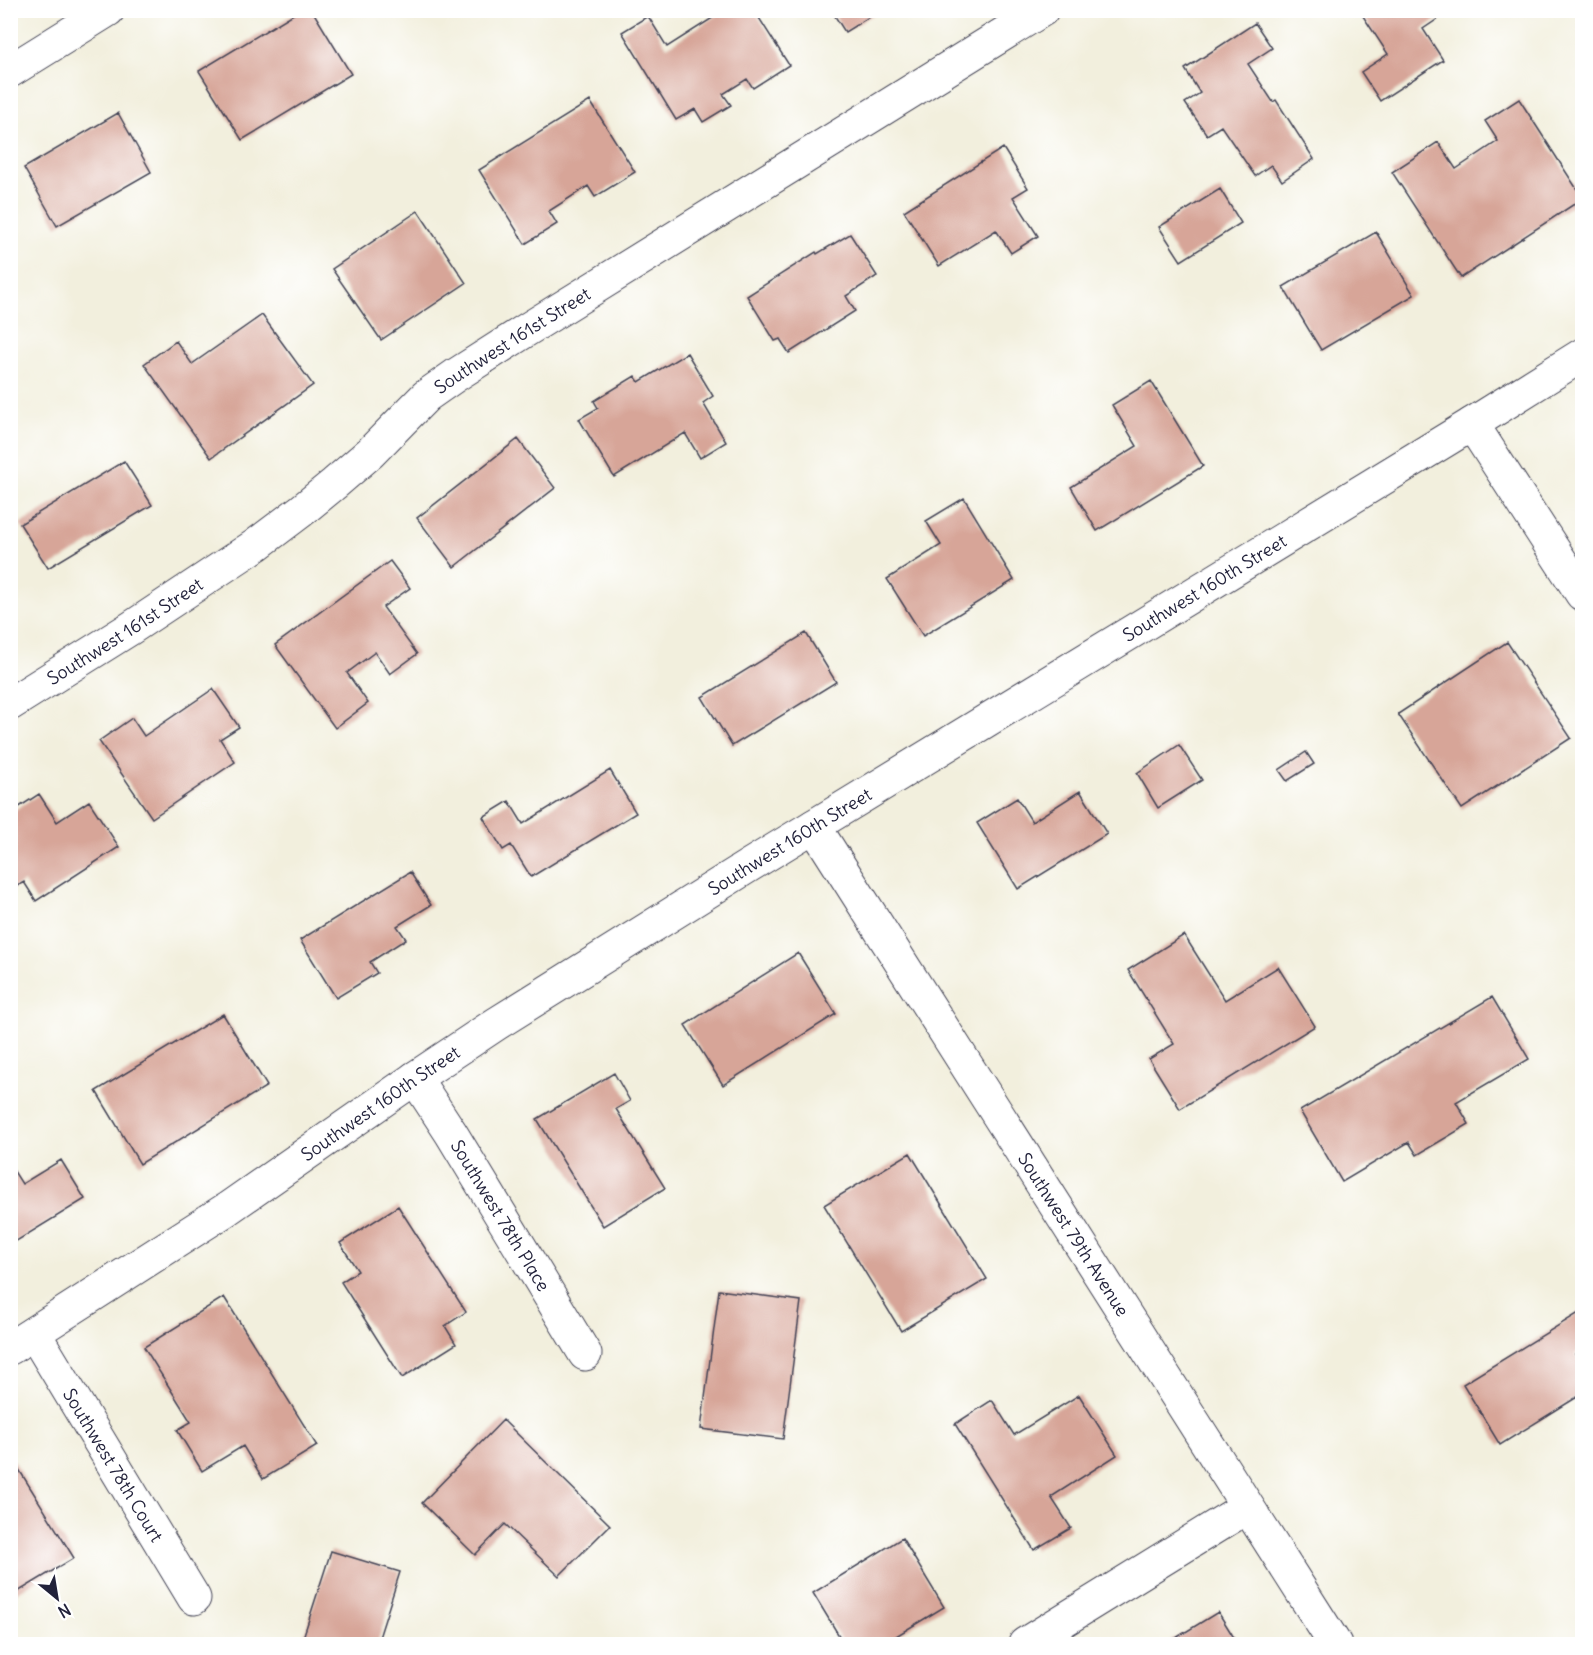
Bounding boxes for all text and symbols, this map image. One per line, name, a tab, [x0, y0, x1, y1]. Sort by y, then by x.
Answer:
street label: Southwest 161st Street	[429, 282, 594, 398]
street label: Southwest 160th Street	[1118, 529, 1290, 646]
street label: Southwest 161st Street	[42, 572, 207, 689]
street label: Southwest 160th Street	[703, 782, 875, 900]
street label: Southwest 160th Street	[296, 1040, 464, 1166]
street label: Southwest 78th Place	[446, 1135, 556, 1295]
street label: Southwest 79th Avenue	[1013, 1148, 1135, 1320]
street label: Southwest 78th Court	[58, 1384, 169, 1546]
north arrow	[27, 1568, 87, 1628]
text: N	[55, 1600, 74, 1622]

